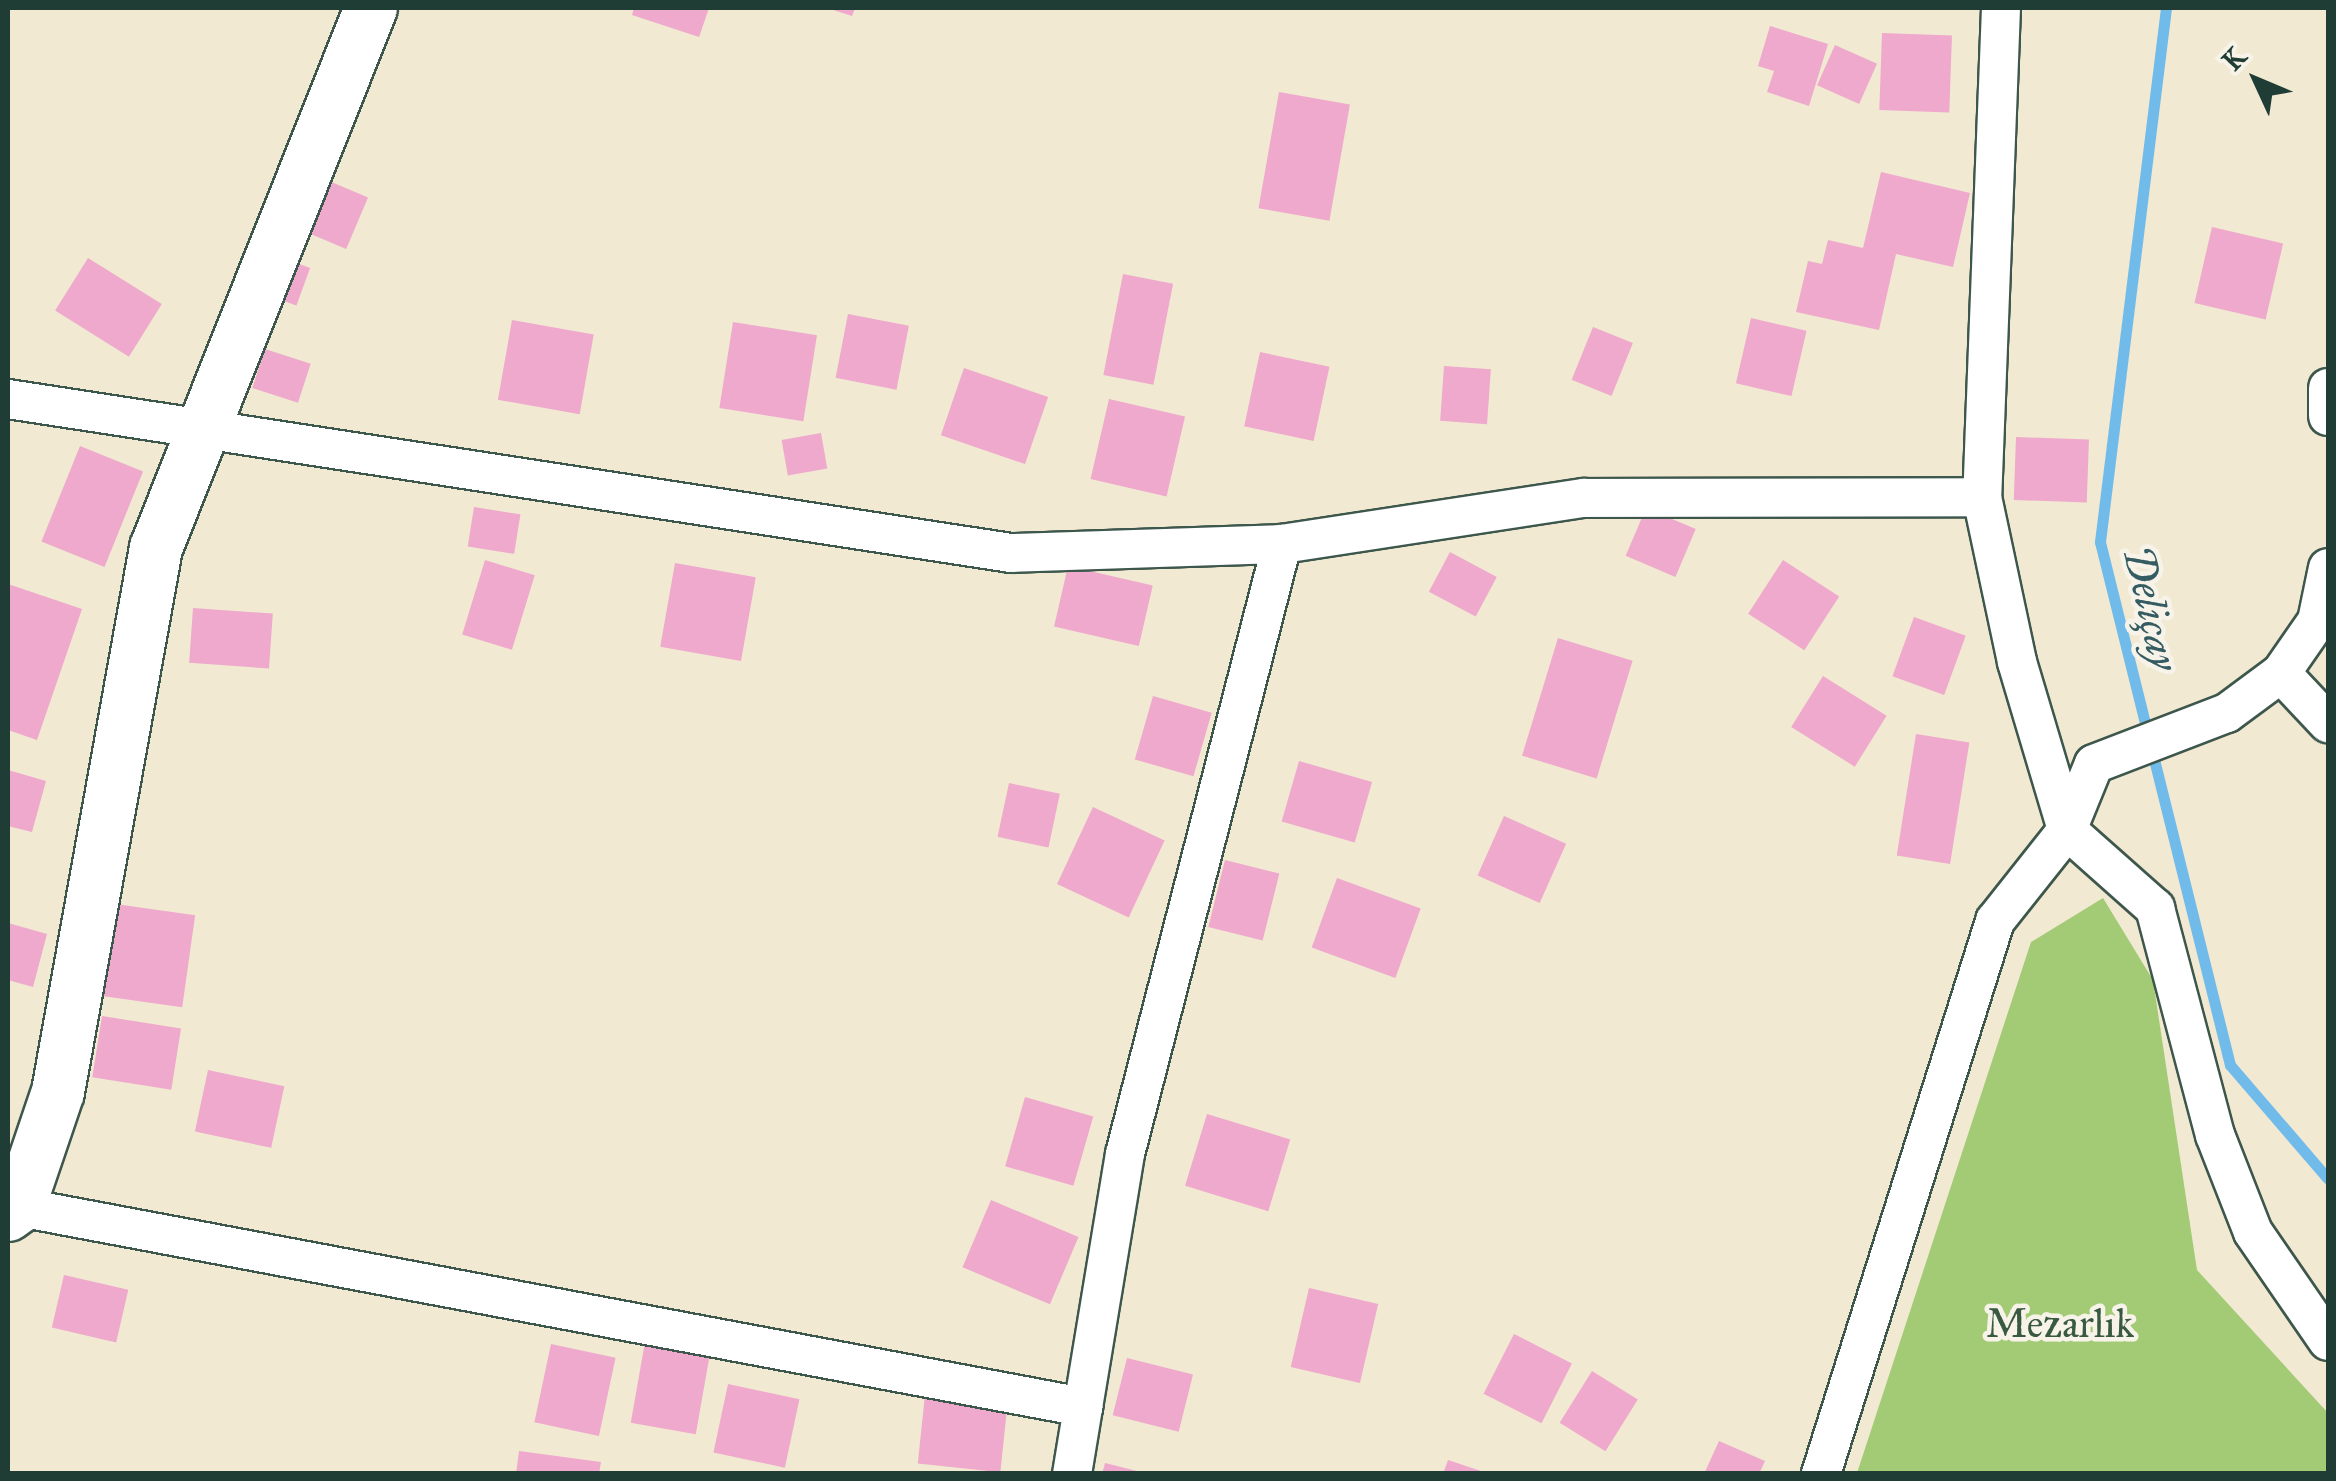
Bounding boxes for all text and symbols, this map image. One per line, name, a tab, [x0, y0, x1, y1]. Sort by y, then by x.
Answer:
north arrow	[2206, 30, 2306, 130]
text: K	[2215, 40, 2254, 78]
water label: Deliçay	[2112, 541, 2190, 675]
park label: Mezarlık	[1986, 1300, 2134, 1348]

